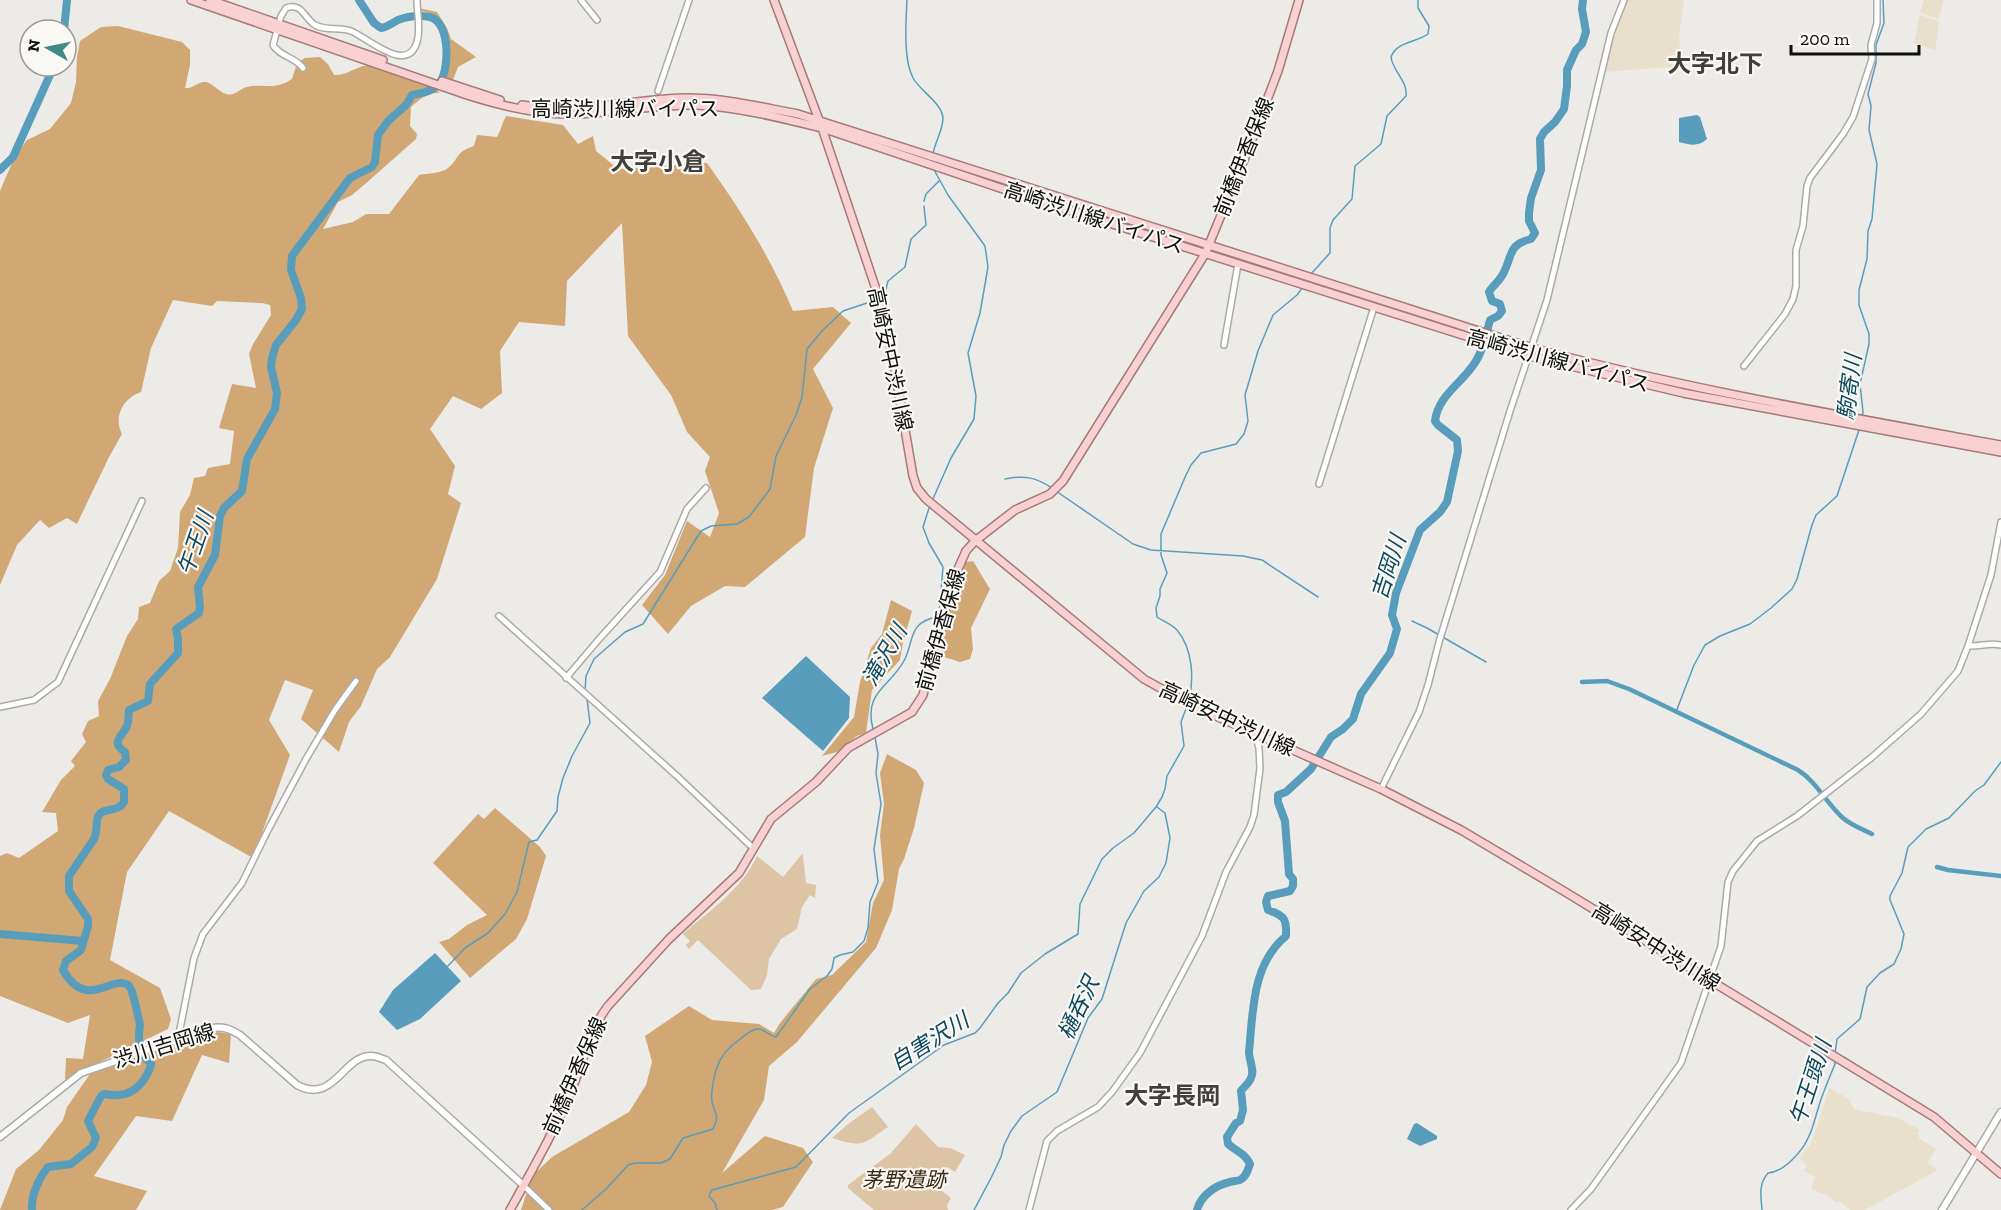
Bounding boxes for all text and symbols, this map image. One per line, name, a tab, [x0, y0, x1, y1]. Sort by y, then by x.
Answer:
north arrow	[18, 18, 78, 78]
scale bar	[1791, 18, 1918, 56]
text: 200 m	[1800, 28, 1850, 50]
text: N	[23, 38, 44, 53]
district label: 大字北下	[1667, 49, 1763, 78]
street label: 前橋伊香保線	[1208, 94, 1279, 220]
street label: 高崎渋川線バイパス	[531, 96, 719, 121]
district label: 大字小倉	[610, 147, 706, 176]
street label: 高崎渋川線バイパス	[1001, 176, 1188, 259]
street label: 高崎安中渋川線	[863, 284, 918, 433]
street label: 高崎渋川線バイパス	[1464, 324, 1652, 397]
water label: 駒寄川	[1832, 351, 1867, 421]
water label: 午王川	[172, 506, 220, 579]
water label: 吉岡川	[1365, 530, 1412, 603]
street label: 前橋伊香保線	[911, 566, 970, 694]
water label: 滝沢川	[856, 618, 914, 691]
street label: 高崎安中渋川線	[1155, 676, 1299, 761]
street label: 高崎安中渋川線	[1587, 897, 1725, 996]
water label: 樋呑沢	[1052, 970, 1106, 1044]
water label: 自害沢川	[885, 1006, 975, 1076]
street label: 前橋伊香保線	[537, 1013, 612, 1138]
street label: 渋川吉岡線	[110, 1018, 218, 1073]
water label: 午王頭川	[1784, 1034, 1838, 1128]
district label: 大字長岡	[1124, 1081, 1220, 1110]
park label: 茅野遺跡	[862, 1167, 949, 1192]

